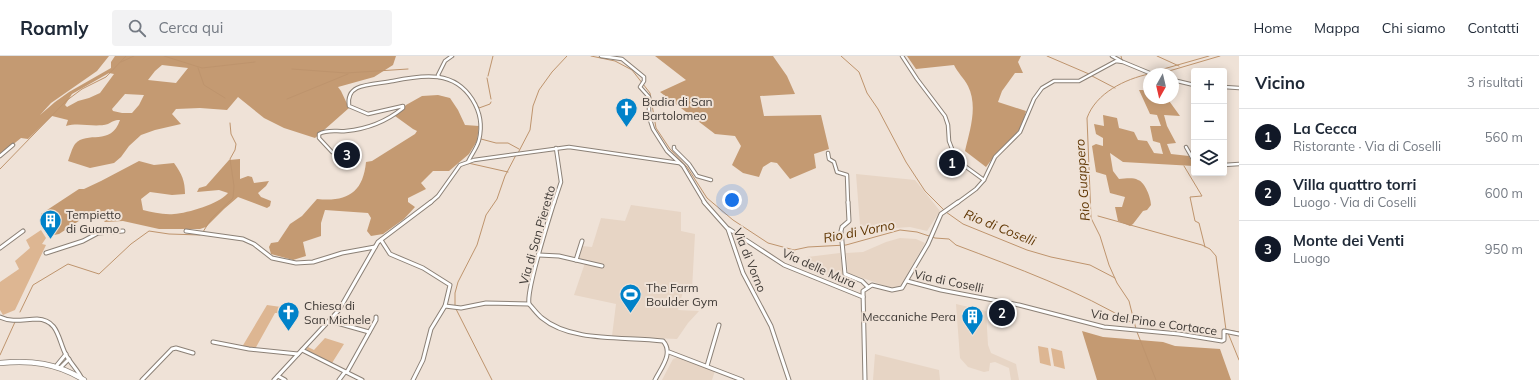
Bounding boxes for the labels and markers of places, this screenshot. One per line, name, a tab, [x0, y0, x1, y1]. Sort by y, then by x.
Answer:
place label: Badia di San Bartolomeo	[642, 94, 713, 123]
church icon: Badia di San Bartolomeo	[613, 95, 639, 128]
pin: 3	[334, 140, 360, 170]
pin: 1	[939, 148, 965, 178]
place label: Tempietto di Guamo	[66, 207, 121, 236]
building icon: Tempietto di Guamo	[37, 208, 63, 241]
place label: The Farm Boulder Gym	[646, 280, 718, 309]
sports icon: The Farm Boulder Gym	[618, 281, 644, 314]
place label: Chiesa di San Michele	[304, 298, 371, 327]
pin: 2	[989, 298, 1015, 328]
church icon: Chiesa di San Michele	[275, 299, 301, 332]
building icon: Meccaniche Pera	[959, 303, 985, 336]
place label: Meccaniche Pera	[862, 309, 956, 324]

